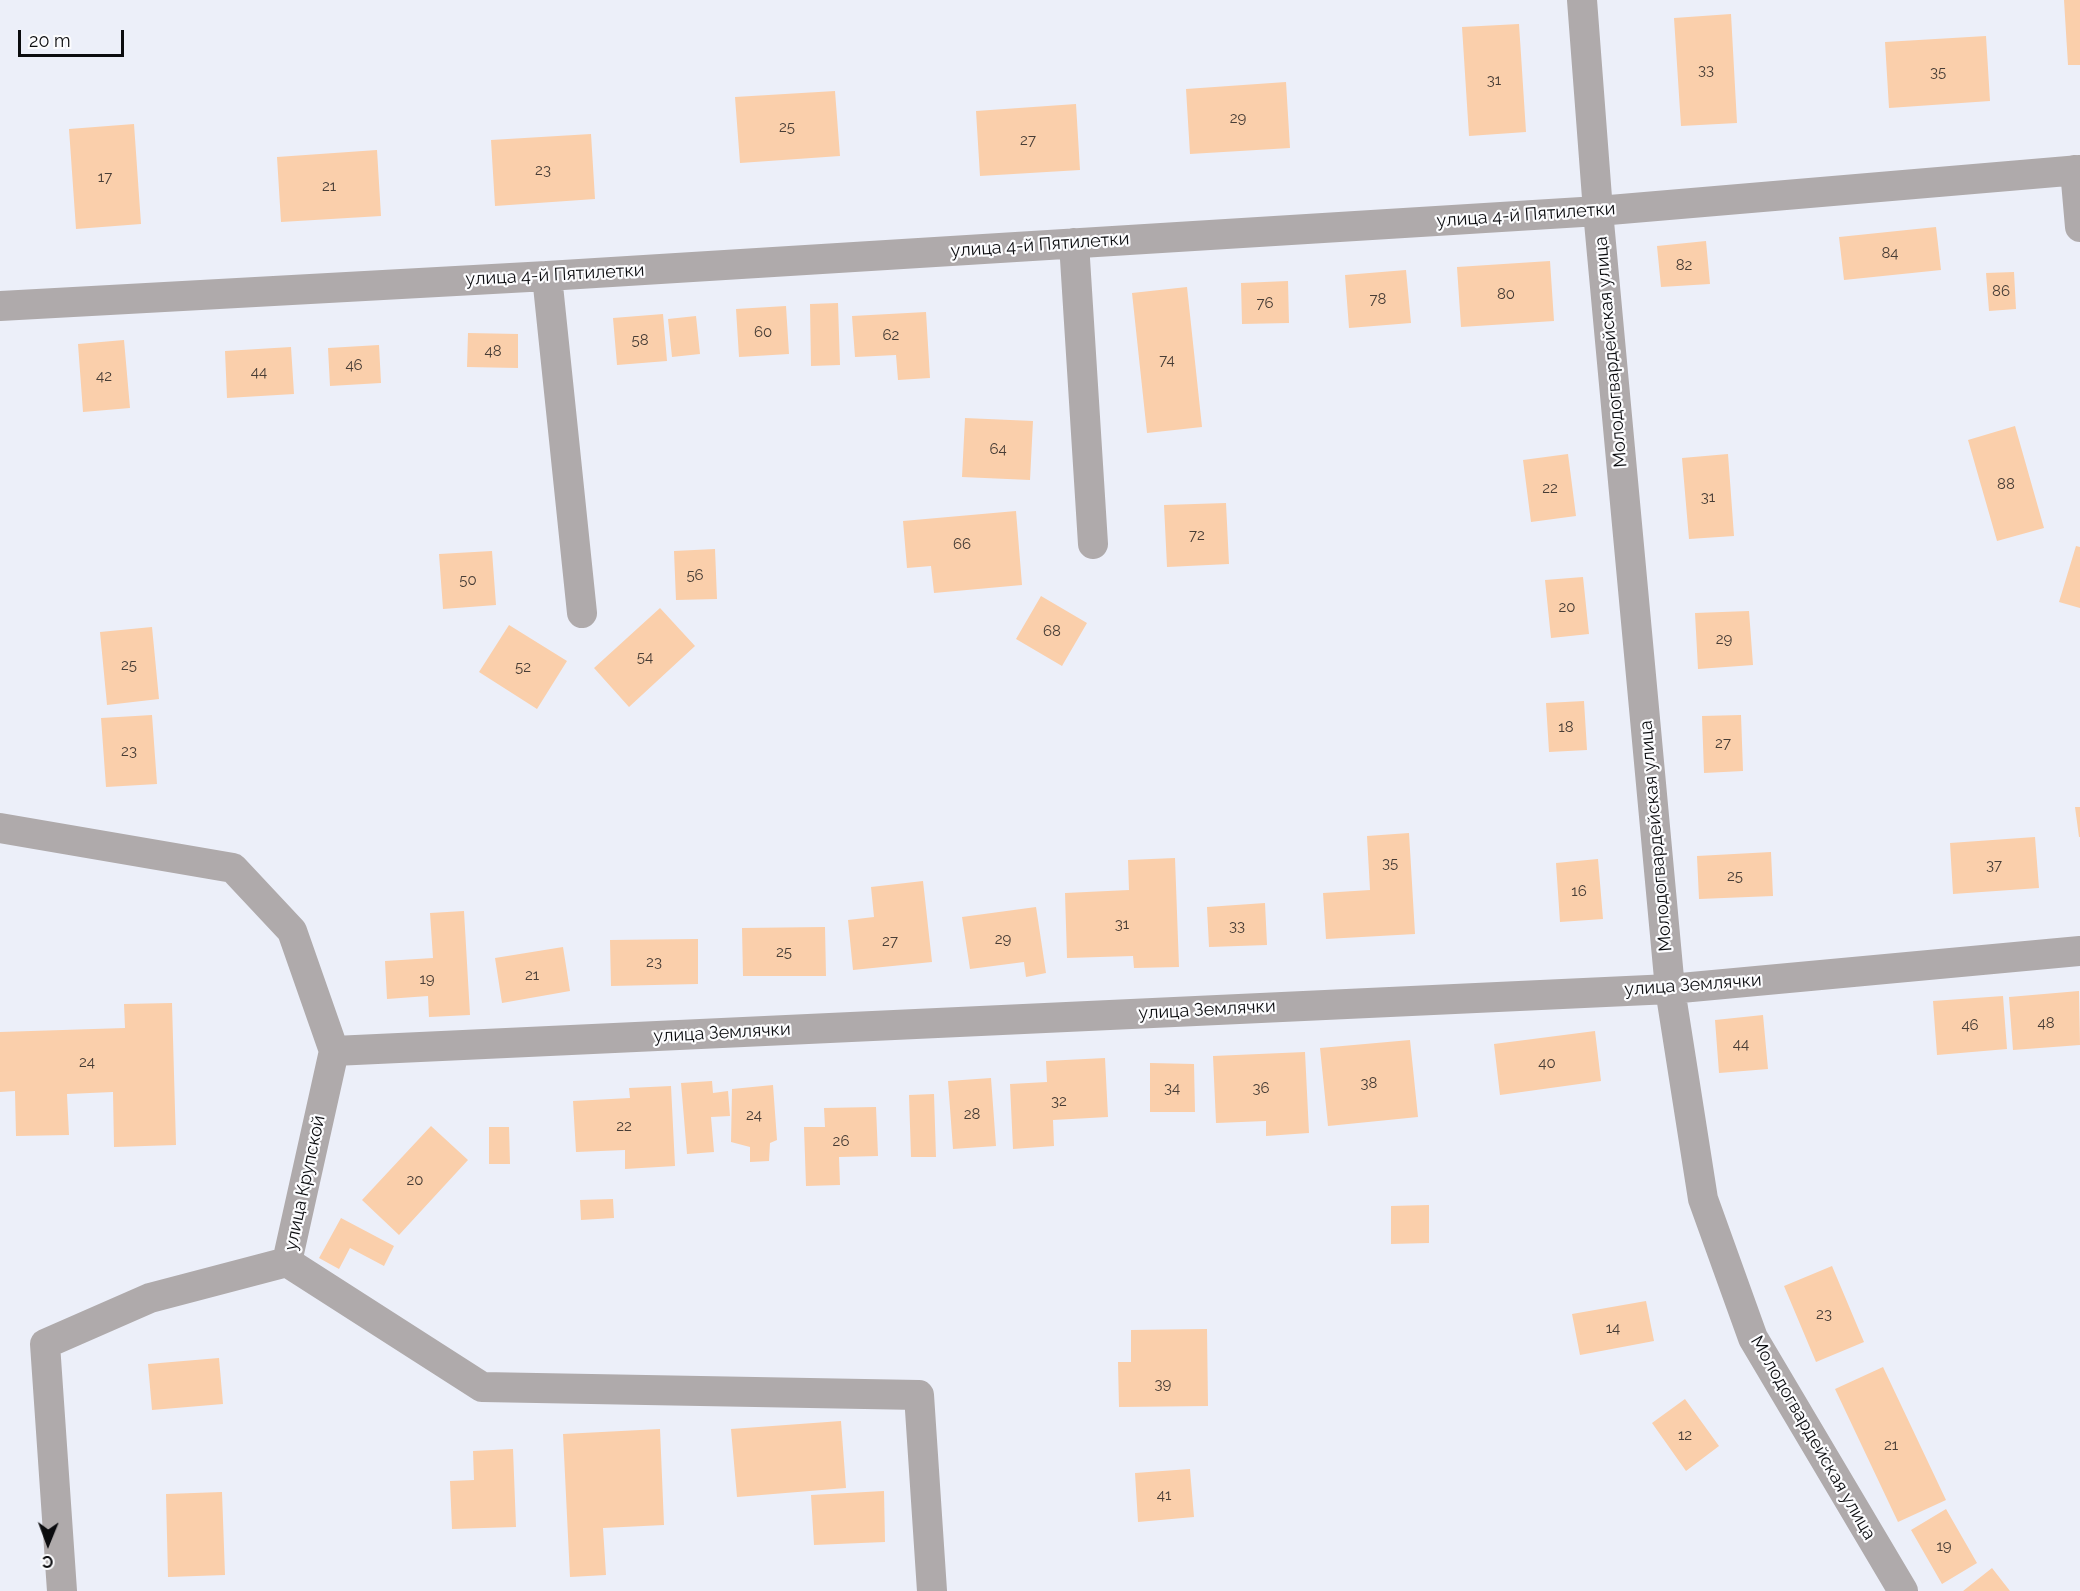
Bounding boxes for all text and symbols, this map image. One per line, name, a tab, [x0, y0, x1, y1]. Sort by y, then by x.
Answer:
scale bar	[21, 18, 128, 56]
text: 20 m	[29, 30, 71, 51]
house number: 33	[1698, 61, 1714, 79]
house number: 35	[1930, 63, 1946, 81]
house number: 31	[1487, 71, 1501, 89]
house number: 29	[1230, 109, 1246, 127]
house number: 25	[779, 118, 795, 136]
house number: 27	[1020, 131, 1036, 149]
house number: 23	[535, 161, 551, 179]
house number: 17	[98, 168, 112, 186]
house number: 21	[322, 177, 336, 195]
street label: улица 4-й Пятилетки	[1436, 198, 1616, 232]
street label: улица 4-й Пятилетки	[950, 228, 1130, 262]
street label: Молодогвардейская улица	[1590, 236, 1632, 468]
house number: 84	[1881, 244, 1899, 262]
house number: 82	[1676, 256, 1692, 274]
street label: улица 4-й Пятилетки	[465, 260, 645, 290]
house number: 86	[1992, 282, 2010, 300]
house number: 80	[1497, 285, 1515, 303]
house number: 78	[1370, 290, 1386, 308]
house number: 76	[1256, 294, 1274, 312]
house number: 60	[754, 323, 772, 341]
house number: 62	[883, 326, 899, 344]
house number: 58	[631, 331, 649, 349]
house number: 48	[484, 342, 502, 360]
house number: 74	[1159, 351, 1175, 369]
house number: 46	[345, 356, 363, 374]
house number: 44	[251, 363, 267, 381]
house number: 42	[96, 367, 112, 385]
house number: 64	[989, 440, 1007, 458]
house number: 88	[1997, 475, 2015, 493]
house number: 22	[1542, 479, 1558, 497]
house number: 31	[1701, 488, 1715, 506]
house number: 72	[1189, 526, 1205, 544]
house number: 66	[953, 535, 971, 553]
house number: 56	[686, 566, 704, 584]
house number: 50	[459, 571, 477, 589]
house number: 20	[1559, 598, 1575, 616]
house number: 68	[1043, 622, 1061, 640]
house number: 29	[1716, 630, 1732, 648]
house number: 54	[637, 648, 653, 666]
house number: 25	[121, 656, 137, 674]
house number: 52	[515, 658, 531, 676]
house number: 18	[1558, 718, 1574, 736]
street label: Молодогвардейская улица	[1635, 720, 1677, 952]
house number: 27	[1715, 734, 1731, 752]
house number: 23	[121, 742, 137, 760]
house number: 35	[1382, 854, 1398, 872]
house number: 37	[1986, 856, 2002, 874]
house number: 25	[1727, 867, 1743, 885]
house number: 16	[1571, 882, 1587, 900]
house number: 31	[1115, 915, 1129, 933]
house number: 33	[1229, 917, 1245, 935]
house number: 29	[995, 930, 1011, 948]
house number: 27	[882, 932, 898, 950]
house number: 25	[776, 943, 792, 961]
house number: 23	[646, 953, 662, 971]
house number: 21	[525, 966, 539, 984]
street label: улица Землячки	[1624, 969, 1762, 1001]
house number: 19	[419, 970, 435, 988]
street label: улица Землячки	[1138, 996, 1276, 1024]
house number: 48	[2037, 1014, 2055, 1032]
house number: 46	[1961, 1016, 1979, 1034]
street label: улица Землячки	[653, 1019, 791, 1047]
house number: 44	[1733, 1035, 1749, 1053]
house number: 24	[79, 1053, 95, 1071]
house number: 40	[1538, 1054, 1556, 1072]
house number: 38	[1361, 1074, 1377, 1092]
house number: 34	[1164, 1079, 1180, 1097]
house number: 36	[1252, 1079, 1270, 1097]
house number: 32	[1051, 1092, 1067, 1110]
house number: 28	[964, 1105, 980, 1123]
house number: 24	[746, 1106, 762, 1124]
street label: улица Крупской	[280, 1113, 330, 1253]
house number: 22	[616, 1117, 632, 1135]
house number: 26	[833, 1132, 849, 1150]
house number: 20	[407, 1171, 423, 1189]
house number: 23	[1816, 1305, 1832, 1323]
house number: 14	[1606, 1319, 1620, 1337]
street label: Молодогвардейская улица	[1746, 1332, 1880, 1544]
house number: 39	[1155, 1375, 1171, 1393]
house number: 12	[1678, 1426, 1692, 1444]
house number: 21	[1884, 1436, 1898, 1454]
house number: 41	[1157, 1486, 1171, 1504]
north arrow	[18, 1513, 78, 1573]
house number: 19	[1936, 1537, 1952, 1555]
text: С	[42, 1552, 53, 1571]

